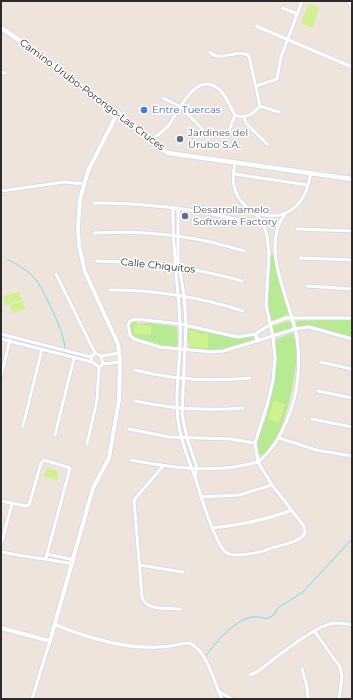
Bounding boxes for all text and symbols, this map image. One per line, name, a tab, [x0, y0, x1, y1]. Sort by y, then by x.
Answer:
street label: Camino Urubo-Porongo-Las Cruces	[17, 37, 167, 153]
place label: Entre Tuercas	[152, 104, 221, 116]
marker: Entre Tuercas	[139, 105, 149, 115]
place label: Jardines del Urubo S.A.	[188, 127, 248, 150]
marker: Jardines del Urubo S.A.	[175, 134, 185, 144]
place label: Desarrollamelo Software Factory	[193, 204, 277, 228]
marker: Desarrollamelo Software Factory	[180, 211, 190, 221]
street label: Calle Chiquitos	[120, 256, 196, 276]

